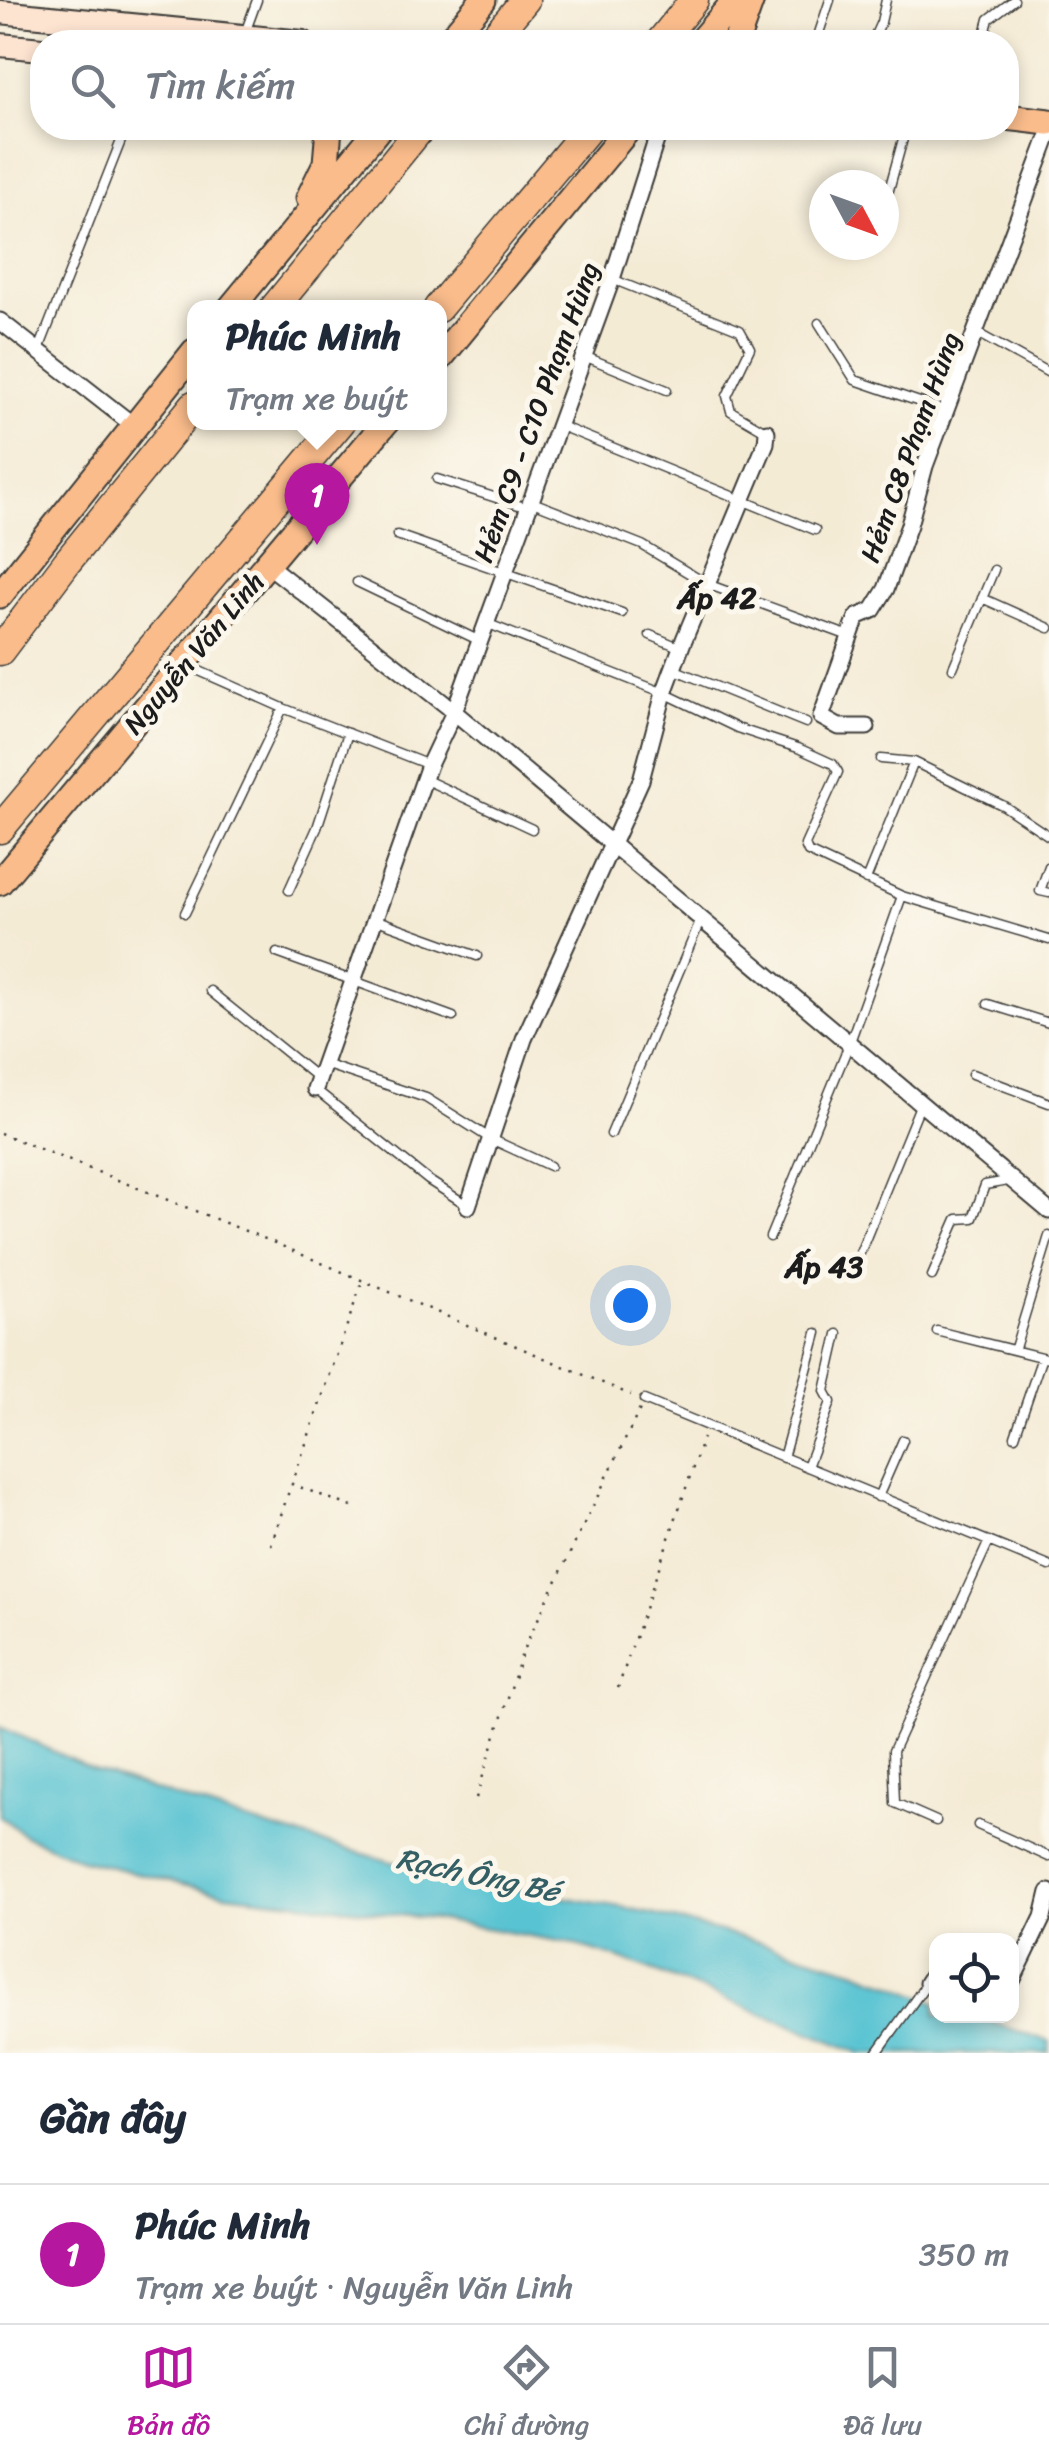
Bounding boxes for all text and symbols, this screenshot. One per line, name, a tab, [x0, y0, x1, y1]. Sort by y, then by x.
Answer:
search box	[30, 30, 1019, 140]
text: Tìm kiếm	[145, 52, 295, 119]
icon: search	[65, 58, 120, 113]
north arrow	[809, 170, 899, 260]
street label: Hẻm C9 - C10 Phạm Hùng	[459, 255, 613, 569]
popup	[187, 300, 447, 430]
text: Phúc Minh	[226, 303, 401, 370]
street label: Hẻm C8 Phạm Hùng	[845, 325, 975, 569]
text: Trạm xe buýt	[226, 370, 408, 427]
pin: 1	[284, 462, 350, 545]
street label: Nguyễn Văn Linh	[110, 560, 278, 746]
district label: Ấp 42	[675, 571, 757, 625]
district label: Ấp 43	[783, 1240, 864, 1294]
your location	[605, 1280, 656, 1331]
water label: Rạch Ông Bé	[392, 1831, 569, 1919]
map controls	[929, 1933, 1019, 2023]
button: locate	[929, 1933, 1019, 2023]
text: Gần đây	[40, 2081, 186, 2155]
text: Phúc Minh	[135, 2192, 311, 2259]
text: 1	[66, 2226, 79, 2283]
text: 350 m	[919, 2226, 1009, 2283]
text: Trạm xe buýt · Nguyễn Văn Linh	[135, 2259, 573, 2316]
tab: Bản đồ	[127, 2340, 210, 2449]
tab: Chỉ đường	[464, 2340, 589, 2449]
tab: Đã lưu	[843, 2340, 922, 2449]

